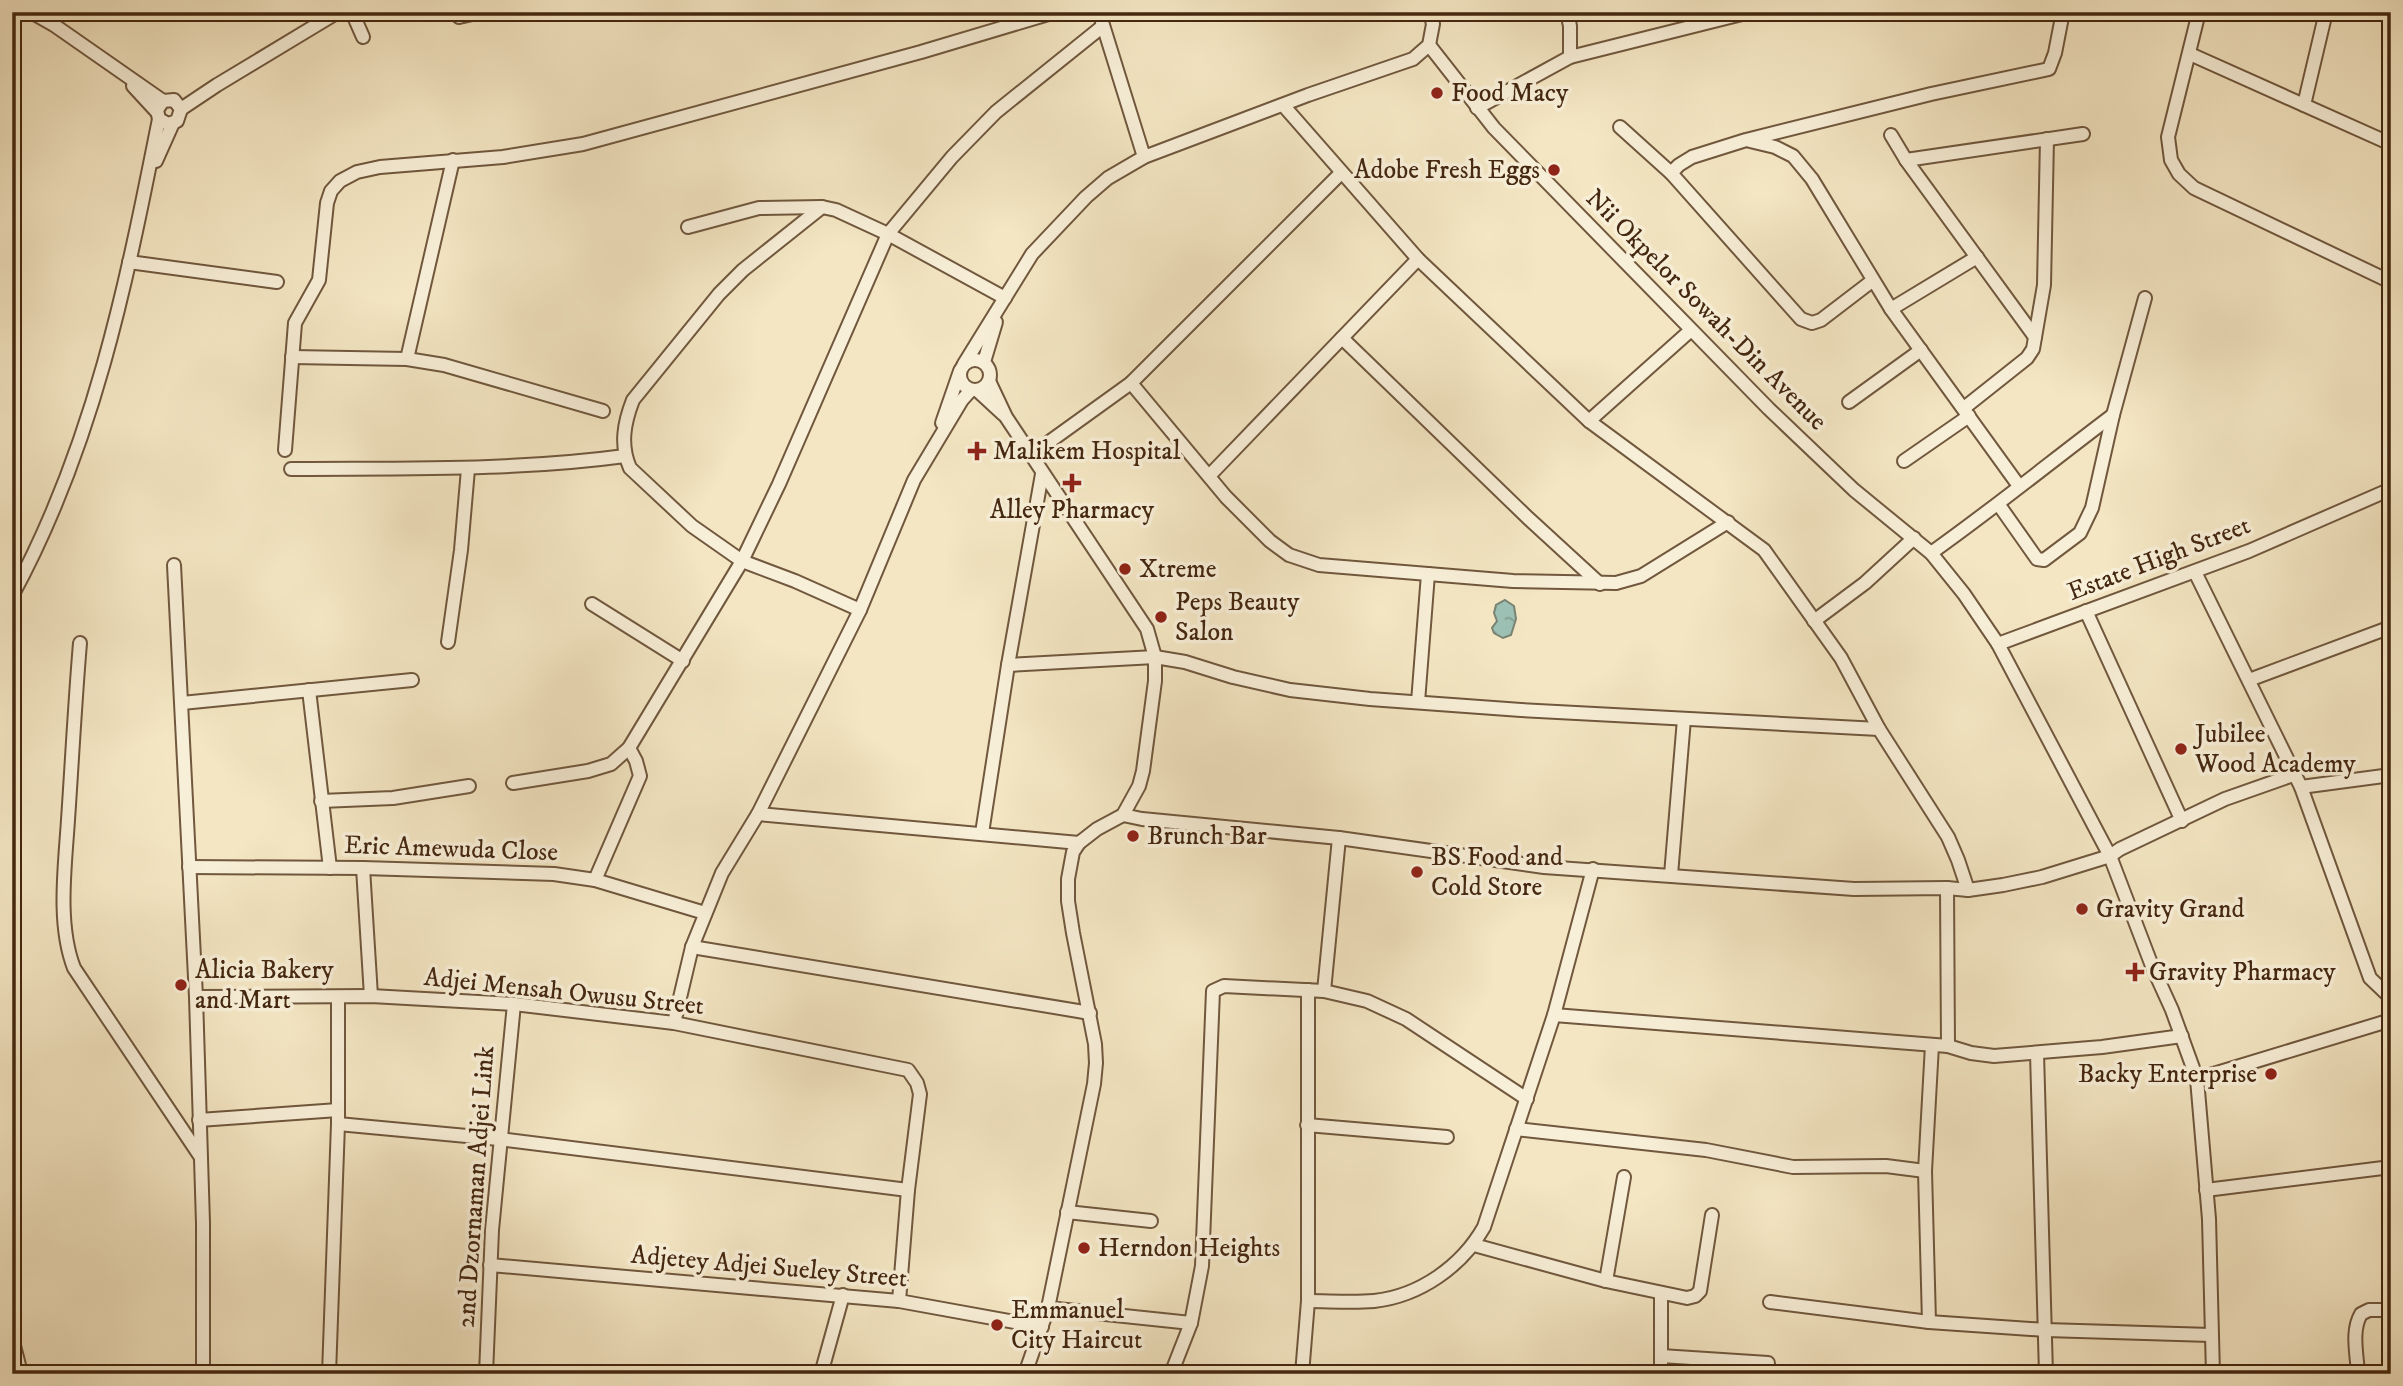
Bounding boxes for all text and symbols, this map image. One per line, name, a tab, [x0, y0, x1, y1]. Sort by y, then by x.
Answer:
place label: Food Macy	[1451, 77, 1569, 110]
marker: Food Macy	[1429, 85, 1445, 101]
place label: Adobe Fresh Eggs	[1354, 154, 1540, 187]
marker: Adobe Fresh Eggs	[1546, 162, 1562, 178]
street label: Nii Okpelor Sowah-Din Avenue	[1578, 182, 1834, 438]
place label: Malikem Hospital	[993, 435, 1181, 468]
marker: Malikem Hospital	[967, 441, 987, 461]
marker: Alley Pharmacy	[1064, 475, 1080, 491]
place label: Alley Pharmacy	[990, 494, 1155, 527]
street label: Estate High Street	[2063, 509, 2255, 609]
place label: Xtreme	[1139, 553, 1217, 586]
marker: Xtreme	[1117, 561, 1133, 577]
place label: Peps Beauty Salon	[1175, 586, 1300, 649]
marker: Peps Beauty Salon	[1153, 609, 1169, 625]
place label: Jubilee Wood Academy	[2193, 718, 2356, 781]
marker: Jubilee Wood Academy	[2173, 741, 2189, 757]
place label: Brunch Bar	[1147, 820, 1267, 853]
marker: Brunch Bar	[1125, 828, 1141, 844]
street label: Eric Amewuda Close	[343, 829, 559, 869]
place label: BS Food and Cold Store	[1431, 841, 1563, 904]
marker: BS Food and Cold Store	[1409, 864, 1425, 880]
place label: Gravity Grand	[2096, 893, 2245, 926]
marker: Gravity Grand	[2074, 901, 2090, 917]
place label: Alicia Bakery and Mart	[195, 954, 334, 1017]
place label: Gravity Pharmacy	[2149, 956, 2336, 989]
street label: Adjei Mensah Owusu Street	[422, 961, 706, 1023]
marker: Gravity Pharmacy	[2127, 964, 2143, 980]
marker: Alicia Bakery and Mart	[173, 977, 189, 993]
street label: 2nd Dzornaman Adjei Link	[450, 1045, 502, 1329]
place label: Backy Enterprise	[2078, 1058, 2257, 1091]
marker: Backy Enterprise	[2263, 1066, 2279, 1082]
place label: Herndon Heights	[1098, 1232, 1280, 1265]
street label: Adjetey Adjei Sueley Street	[629, 1238, 909, 1296]
marker: Herndon Heights	[1076, 1240, 1092, 1256]
place label: Emmanuel City Haircut	[1011, 1294, 1142, 1357]
marker: Emmanuel City Haircut	[989, 1317, 1005, 1333]

